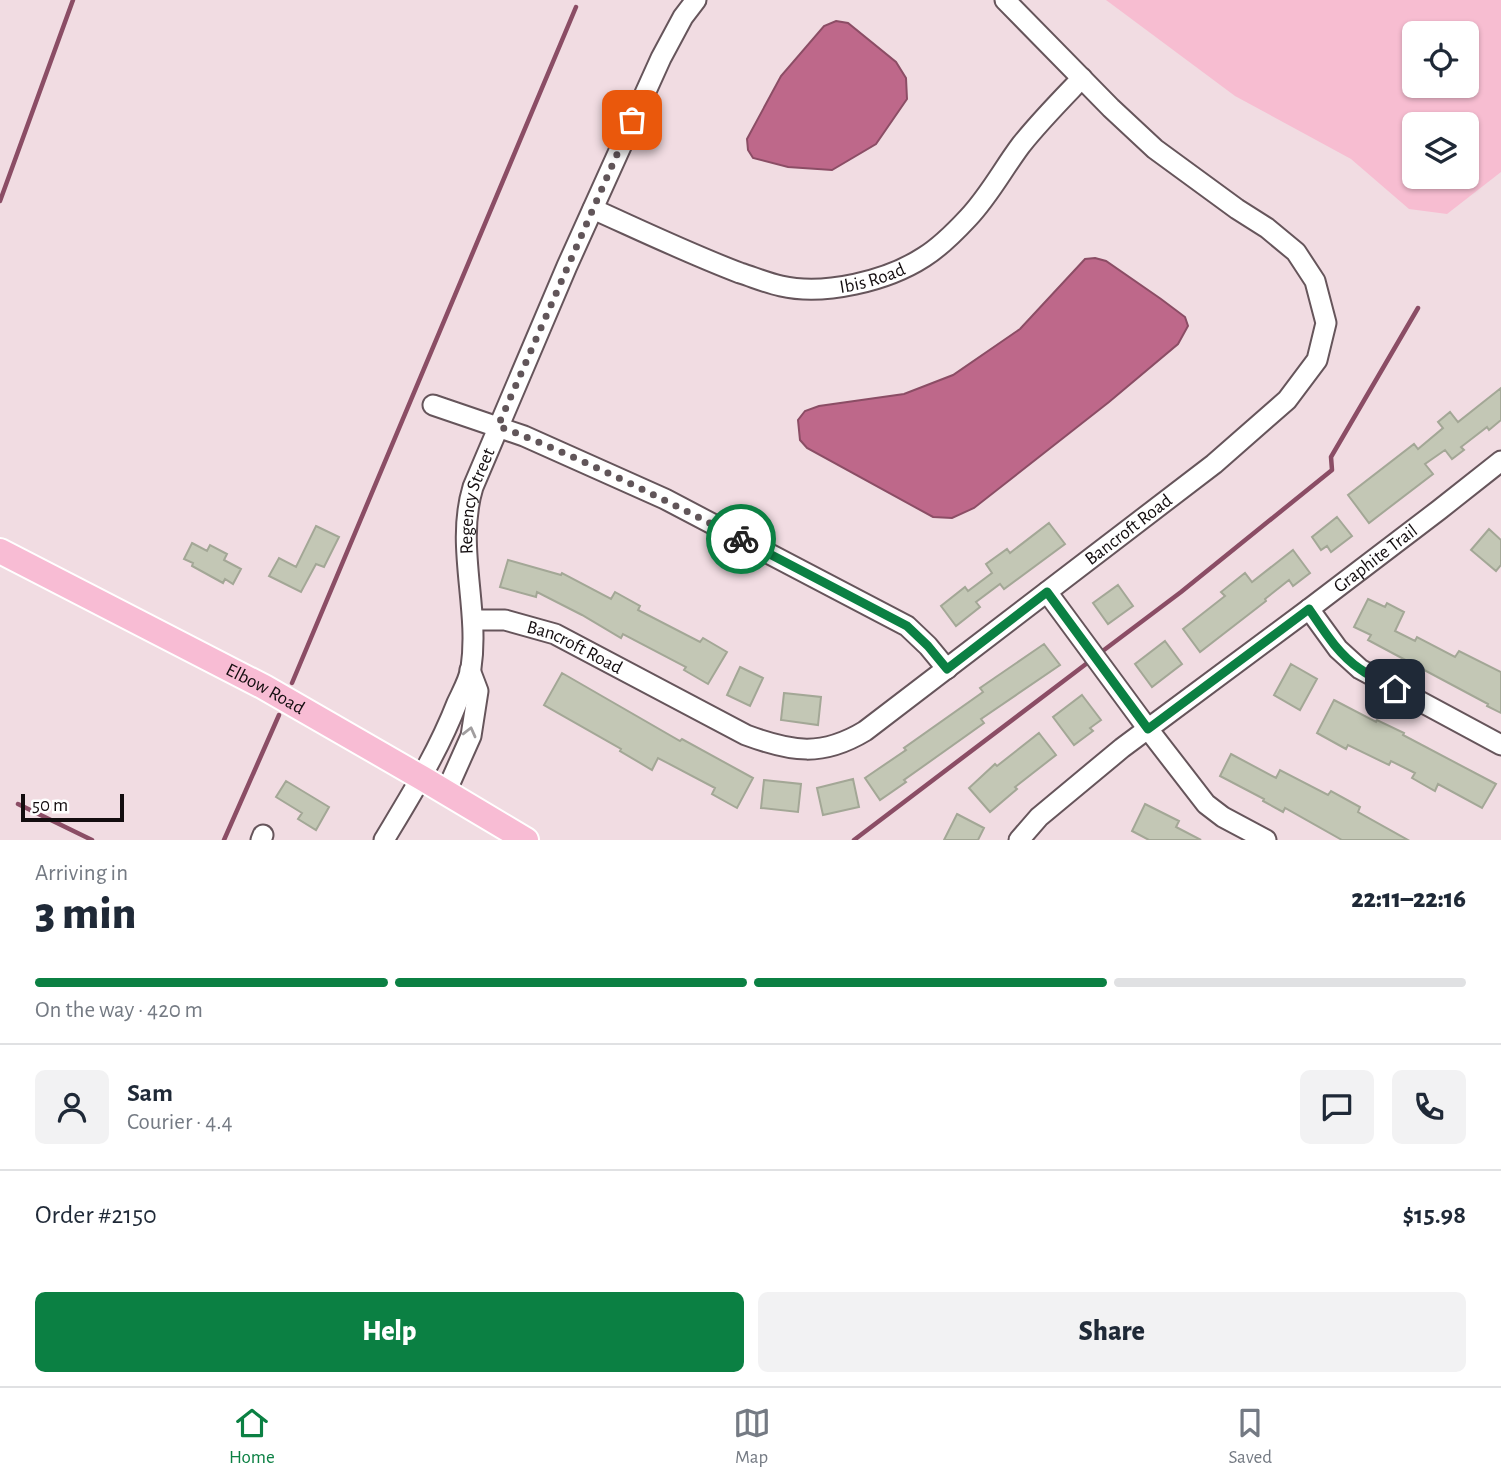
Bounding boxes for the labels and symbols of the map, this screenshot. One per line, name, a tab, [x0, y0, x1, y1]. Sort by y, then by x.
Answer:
pin	[602, 90, 662, 150]
street label: Ibis Road	[838, 259, 908, 296]
street label: Regency Street	[457, 445, 498, 555]
street label: Bancroft Road	[1081, 490, 1175, 569]
courier	[706, 504, 776, 574]
street label: Graphite Trail	[1330, 521, 1421, 596]
street label: Bancroft Road	[525, 617, 626, 678]
pin	[1365, 659, 1425, 719]
street label: Elbow Road	[223, 660, 308, 718]
one-way arrow	[462, 727, 476, 739]
scale bar	[21, 791, 124, 823]

